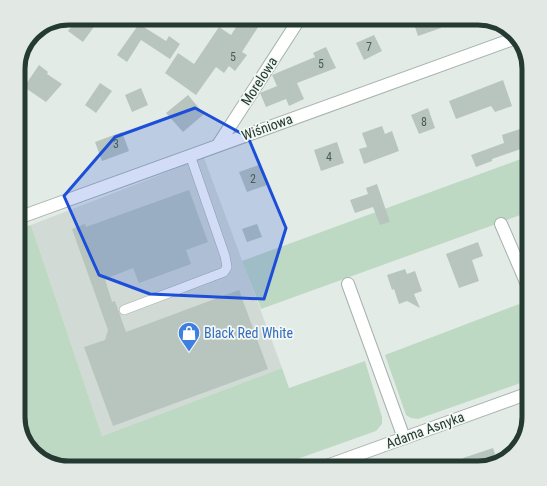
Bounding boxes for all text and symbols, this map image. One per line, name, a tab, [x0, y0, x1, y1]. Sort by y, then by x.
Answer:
house number: 7	[366, 40, 372, 54]
house number: 5	[230, 50, 236, 64]
street label: Morelowa	[237, 54, 281, 108]
house number: 5	[318, 57, 324, 71]
street label: Wiśniowa	[239, 110, 295, 144]
house number: 8	[421, 115, 427, 129]
house number: 3	[113, 137, 119, 151]
house number: 4	[326, 150, 332, 164]
house number: 2	[250, 172, 256, 186]
shop icon: Black Red White	[176, 320, 202, 353]
place label: Black Red White	[204, 325, 293, 341]
street label: Adama Asnyka	[384, 408, 466, 452]

